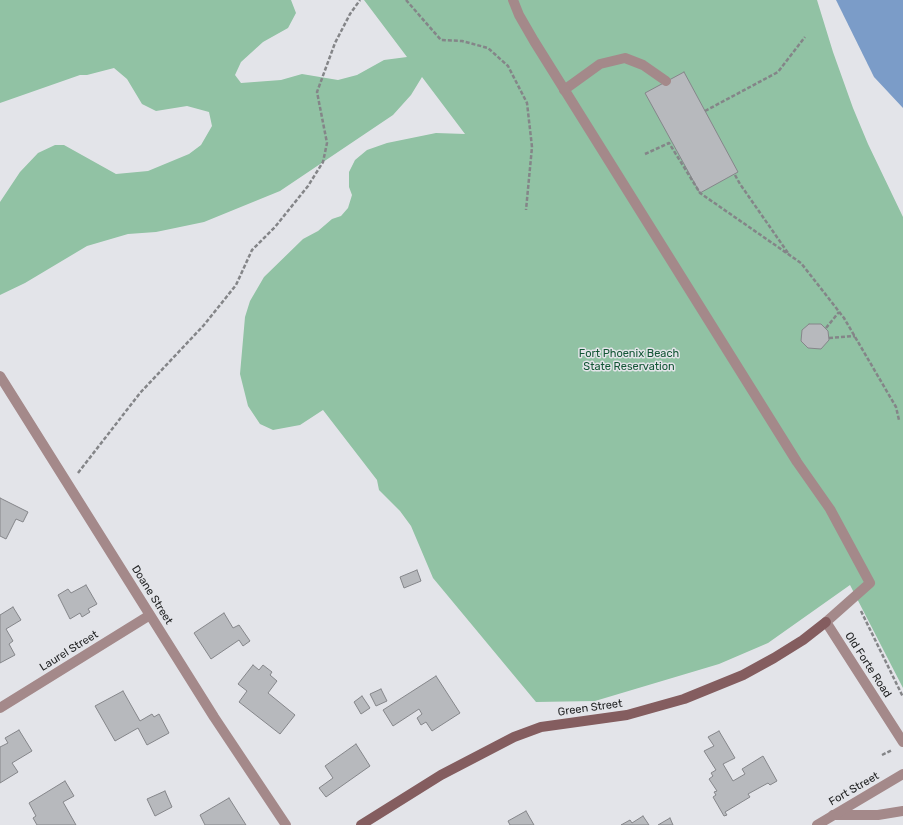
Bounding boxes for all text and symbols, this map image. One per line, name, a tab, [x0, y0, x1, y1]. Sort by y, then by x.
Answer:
park label: Fort Phoenix Beach State Reservation	[579, 347, 679, 373]
street label: Doane Street	[129, 563, 175, 627]
street label: Laurel Street	[37, 628, 101, 674]
street label: Old Forte Road	[842, 630, 894, 700]
street label: Green Street	[557, 697, 623, 719]
street label: Fort Street	[827, 769, 881, 809]

